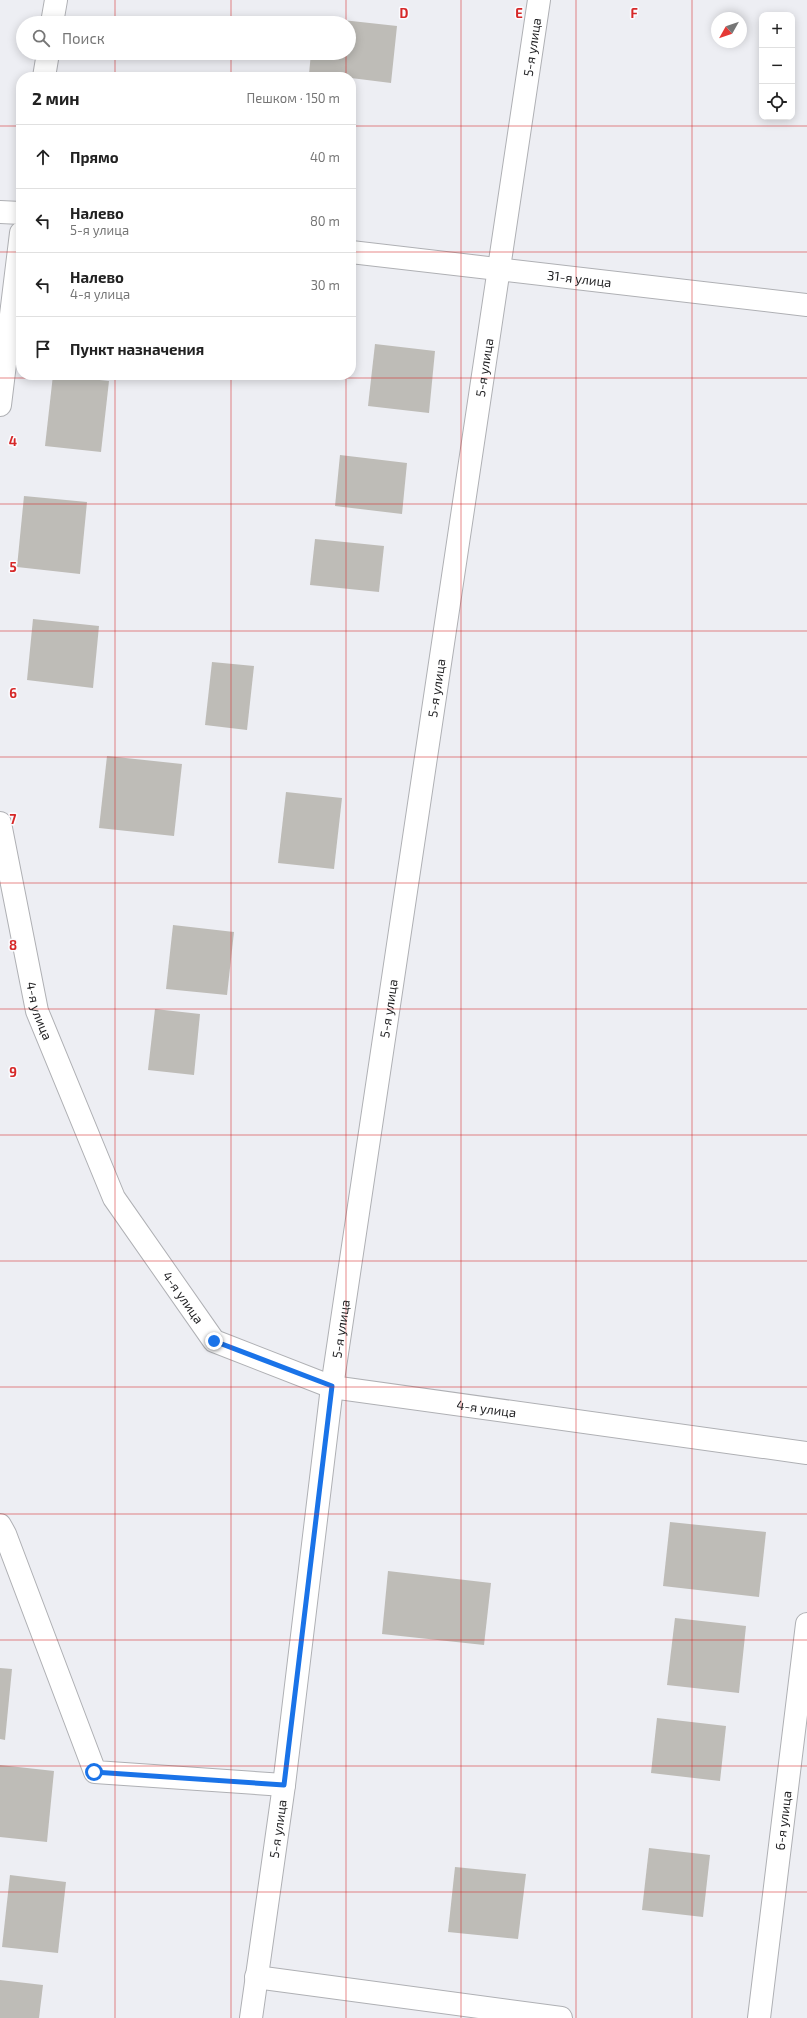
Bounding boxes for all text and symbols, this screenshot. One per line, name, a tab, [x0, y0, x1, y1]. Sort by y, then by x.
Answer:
text: D	[400, 5, 409, 21]
text: E	[515, 5, 523, 21]
text: F	[630, 5, 638, 21]
north arrow	[711, 12, 747, 48]
map controls	[759, 12, 795, 120]
button: +	[759, 12, 795, 48]
search box	[16, 16, 356, 60]
street label: 5-я улица	[520, 17, 544, 77]
icon: search	[30, 27, 52, 49]
text: Поиск	[62, 29, 105, 47]
button: −	[759, 48, 795, 84]
button: locate	[759, 84, 795, 120]
text: 2 мин	[32, 88, 80, 108]
text: Пешком · 150 m	[247, 90, 340, 106]
icon: ahead	[32, 146, 54, 168]
text: Прямо	[70, 148, 119, 166]
text: 40 m	[310, 149, 340, 165]
text: Налево	[70, 204, 124, 222]
icon: left	[32, 210, 54, 232]
text: 80 m	[310, 213, 340, 229]
text: 5-я улица	[70, 222, 129, 238]
street label: 31-я улица	[546, 267, 612, 290]
text: Налево	[70, 268, 124, 286]
icon: left	[32, 274, 54, 296]
text: 30 m	[311, 277, 340, 293]
text: 4-я улица	[70, 286, 130, 302]
street label: 5-я улица	[472, 337, 496, 398]
icon: arrive	[32, 338, 54, 360]
text: Пункт назначения	[70, 340, 204, 358]
text: 4	[9, 433, 17, 449]
text: 5	[9, 559, 17, 575]
street label: 5-я улица	[424, 658, 449, 718]
text: 6	[9, 685, 17, 701]
text: 7	[10, 811, 17, 827]
text: 8	[9, 937, 17, 953]
street label: 5-я улица	[376, 978, 401, 1039]
street label: 4-я улица	[23, 980, 56, 1042]
text: 9	[9, 1064, 17, 1080]
street label: 4-я улица	[160, 1268, 207, 1327]
street label: 5-я улица	[328, 1298, 353, 1359]
route end	[205, 1332, 223, 1350]
street label: 4-я улица	[456, 1396, 517, 1421]
route start	[85, 1763, 103, 1781]
street label: 6-я улица	[772, 1790, 795, 1851]
street label: 5-я улица	[266, 1798, 290, 1859]

